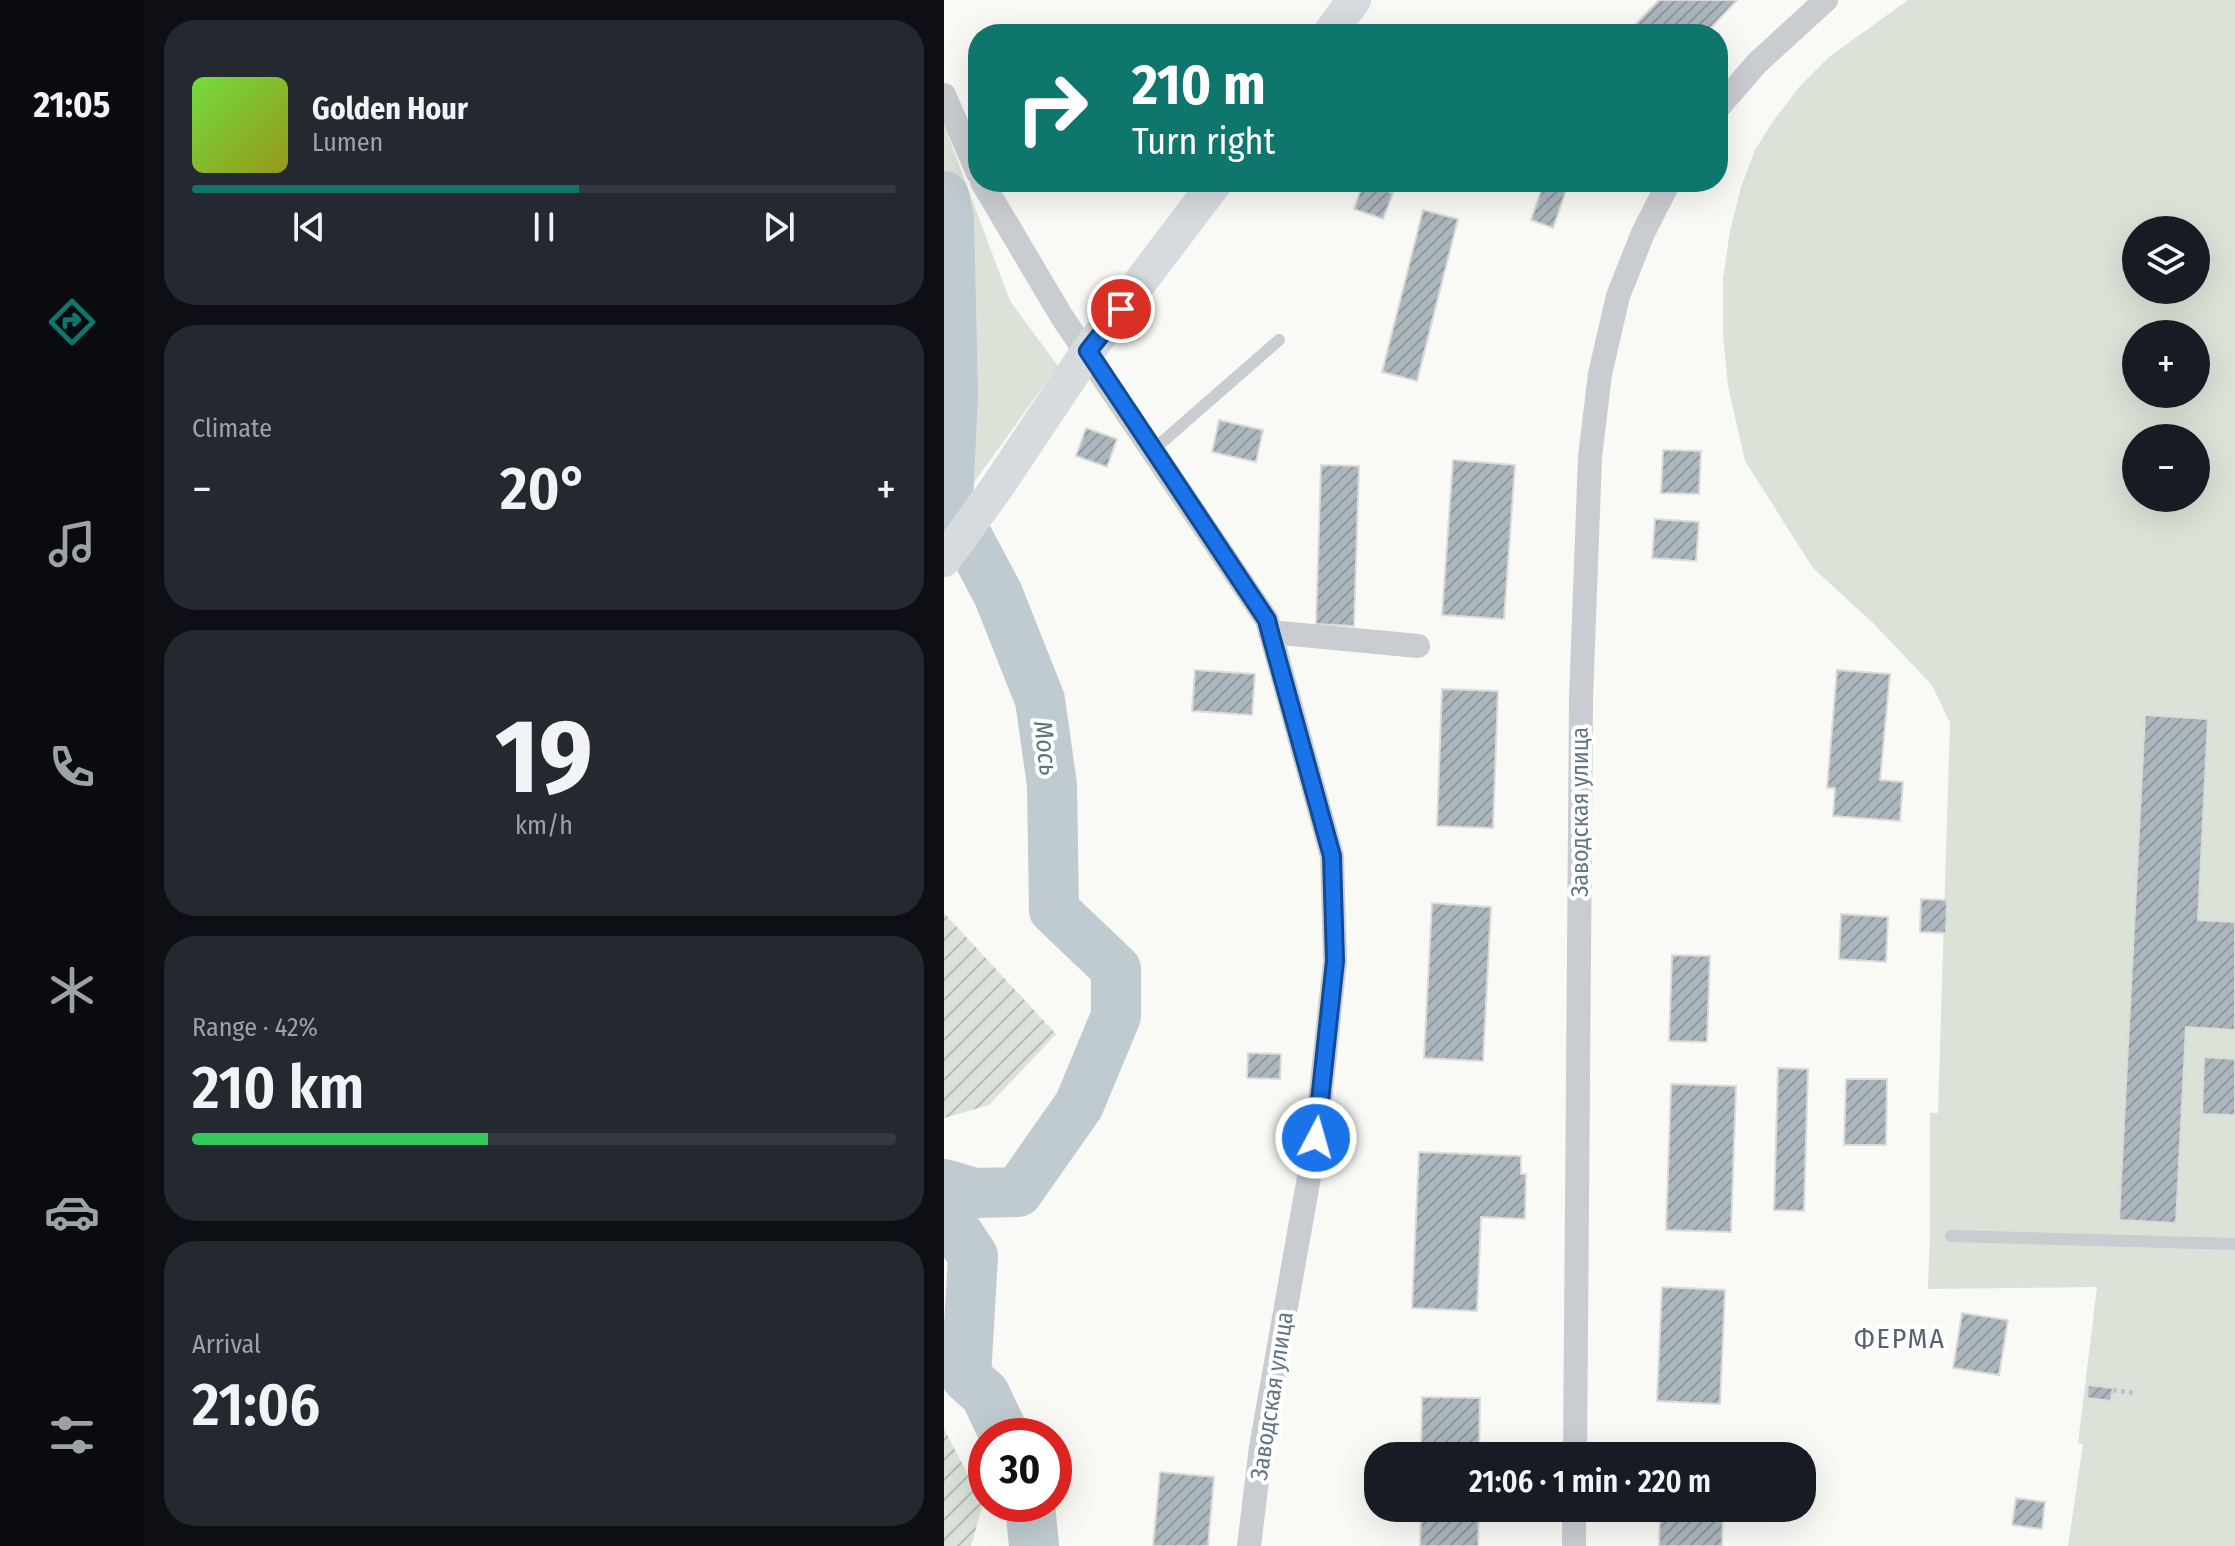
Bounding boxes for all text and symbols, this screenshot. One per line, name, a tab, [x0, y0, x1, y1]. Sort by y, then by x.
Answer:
text: 210 m	[1132, 52, 1266, 119]
icon: right	[1000, 56, 1104, 160]
text: 21:05	[34, 83, 110, 127]
text: Golden Hour	[312, 91, 468, 127]
text: Turn right	[1132, 120, 1275, 164]
text: Lumen	[312, 127, 383, 158]
icon: previous	[287, 205, 331, 249]
icon: pause	[522, 205, 566, 249]
icon: next	[757, 205, 801, 249]
map controls	[2122, 216, 2210, 512]
button: layers	[2122, 216, 2210, 304]
pin	[1087, 275, 1155, 343]
icon: arrive	[1099, 287, 1143, 331]
icon: directions	[44, 294, 100, 350]
button: +	[2122, 320, 2210, 408]
text: Climate	[192, 413, 272, 444]
button: −	[2122, 424, 2210, 512]
text: 20°	[500, 453, 588, 525]
text: −	[192, 463, 212, 516]
text: +	[876, 463, 896, 516]
icon: music	[44, 516, 100, 572]
text: 19	[495, 695, 593, 820]
water label: Мось	[1027, 719, 1064, 777]
street label: Заводская улица	[1566, 727, 1594, 897]
icon: phone	[44, 739, 100, 795]
text: km/h	[515, 810, 573, 841]
icon: climate	[44, 962, 100, 1018]
text: Range · 42%	[192, 1012, 318, 1043]
text: 210 km	[192, 1052, 364, 1124]
position arrow	[1274, 1096, 1358, 1180]
icon: car	[44, 1184, 100, 1240]
street label: Заводская улица	[1245, 1310, 1299, 1482]
district label: ФЕРМА	[1854, 1322, 1946, 1355]
text: Arrival	[192, 1329, 261, 1360]
text: 21:06	[192, 1369, 320, 1441]
icon: filters	[44, 1407, 100, 1463]
speed limit sign: 30	[968, 1418, 1072, 1522]
text: 21:06 · 1 min · 220 m	[1469, 1464, 1711, 1500]

